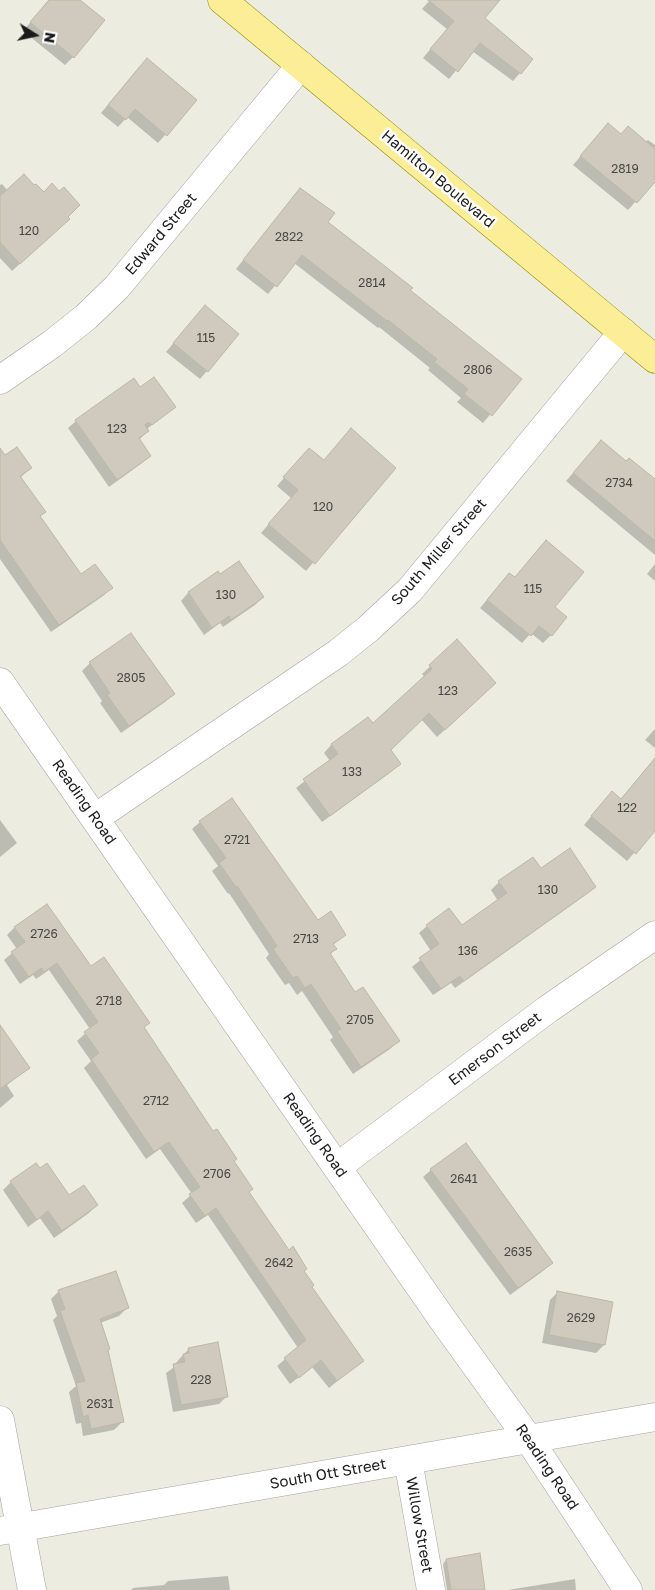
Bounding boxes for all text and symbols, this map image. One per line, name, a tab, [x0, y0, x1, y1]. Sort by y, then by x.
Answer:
north arrow	[10, 10, 60, 60]
text: N	[41, 31, 60, 44]
street label: Hamilton Boulevard	[378, 126, 498, 232]
house number: 2819	[611, 162, 639, 176]
street label: Edward Street	[121, 189, 201, 279]
house number: 120	[19, 224, 39, 238]
house number: 2822	[275, 230, 303, 244]
house number: 2814	[358, 276, 386, 290]
house number: 115	[197, 331, 215, 345]
house number: 2806	[464, 363, 492, 377]
house number: 123	[107, 422, 127, 436]
house number: 2734	[605, 476, 633, 490]
street label: South Miller Street	[388, 495, 490, 609]
house number: 120	[313, 500, 333, 514]
house number: 115	[524, 582, 542, 596]
house number: 130	[216, 588, 236, 602]
house number: 2805	[117, 671, 145, 685]
house number: 123	[438, 684, 458, 698]
street label: Reading Road	[48, 756, 120, 848]
house number: 133	[342, 765, 362, 779]
house number: 122	[617, 801, 637, 815]
house number: 2721	[224, 833, 250, 847]
house number: 130	[538, 883, 558, 897]
house number: 2726	[30, 927, 58, 941]
house number: 2713	[293, 932, 319, 946]
house number: 136	[458, 944, 478, 958]
house number: 2718	[96, 994, 122, 1008]
street label: Emerson Street	[445, 1008, 545, 1090]
house number: 2705	[346, 1013, 374, 1027]
street label: Reading Road	[279, 1089, 351, 1181]
house number: 2712	[143, 1094, 169, 1108]
house number: 2706	[203, 1167, 231, 1181]
house number: 2641	[450, 1172, 478, 1186]
house number: 2635	[504, 1245, 532, 1259]
house number: 2642	[265, 1256, 293, 1270]
house number: 2629	[567, 1311, 595, 1325]
house number: 228	[190, 1373, 212, 1387]
house number: 2631	[86, 1397, 114, 1411]
street label: Reading Road	[512, 1421, 582, 1513]
street label: South Ott Street	[268, 1455, 388, 1493]
street label: Willow Street	[402, 1476, 436, 1574]

